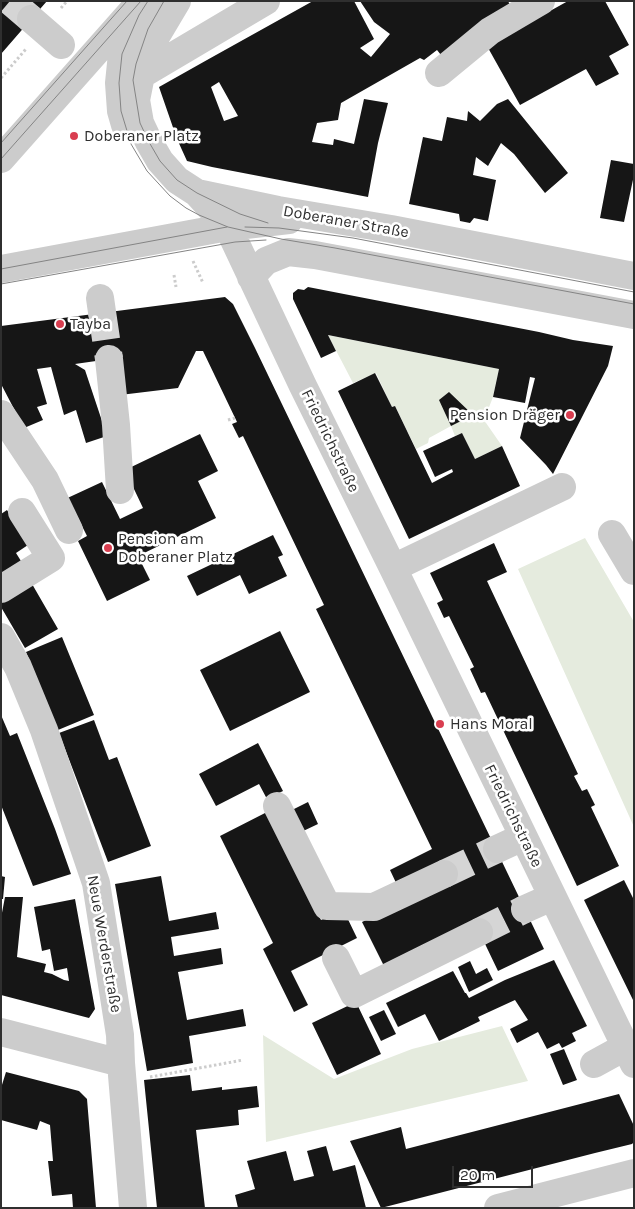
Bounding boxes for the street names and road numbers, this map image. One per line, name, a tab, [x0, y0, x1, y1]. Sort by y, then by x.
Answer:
street label: Doberaner Straße	[282, 201, 410, 243]
street label: Friedrichstraße	[297, 386, 363, 496]
street label: Friedrichstraße	[480, 761, 546, 871]
street label: Neue Werderstraße	[82, 874, 126, 1014]

